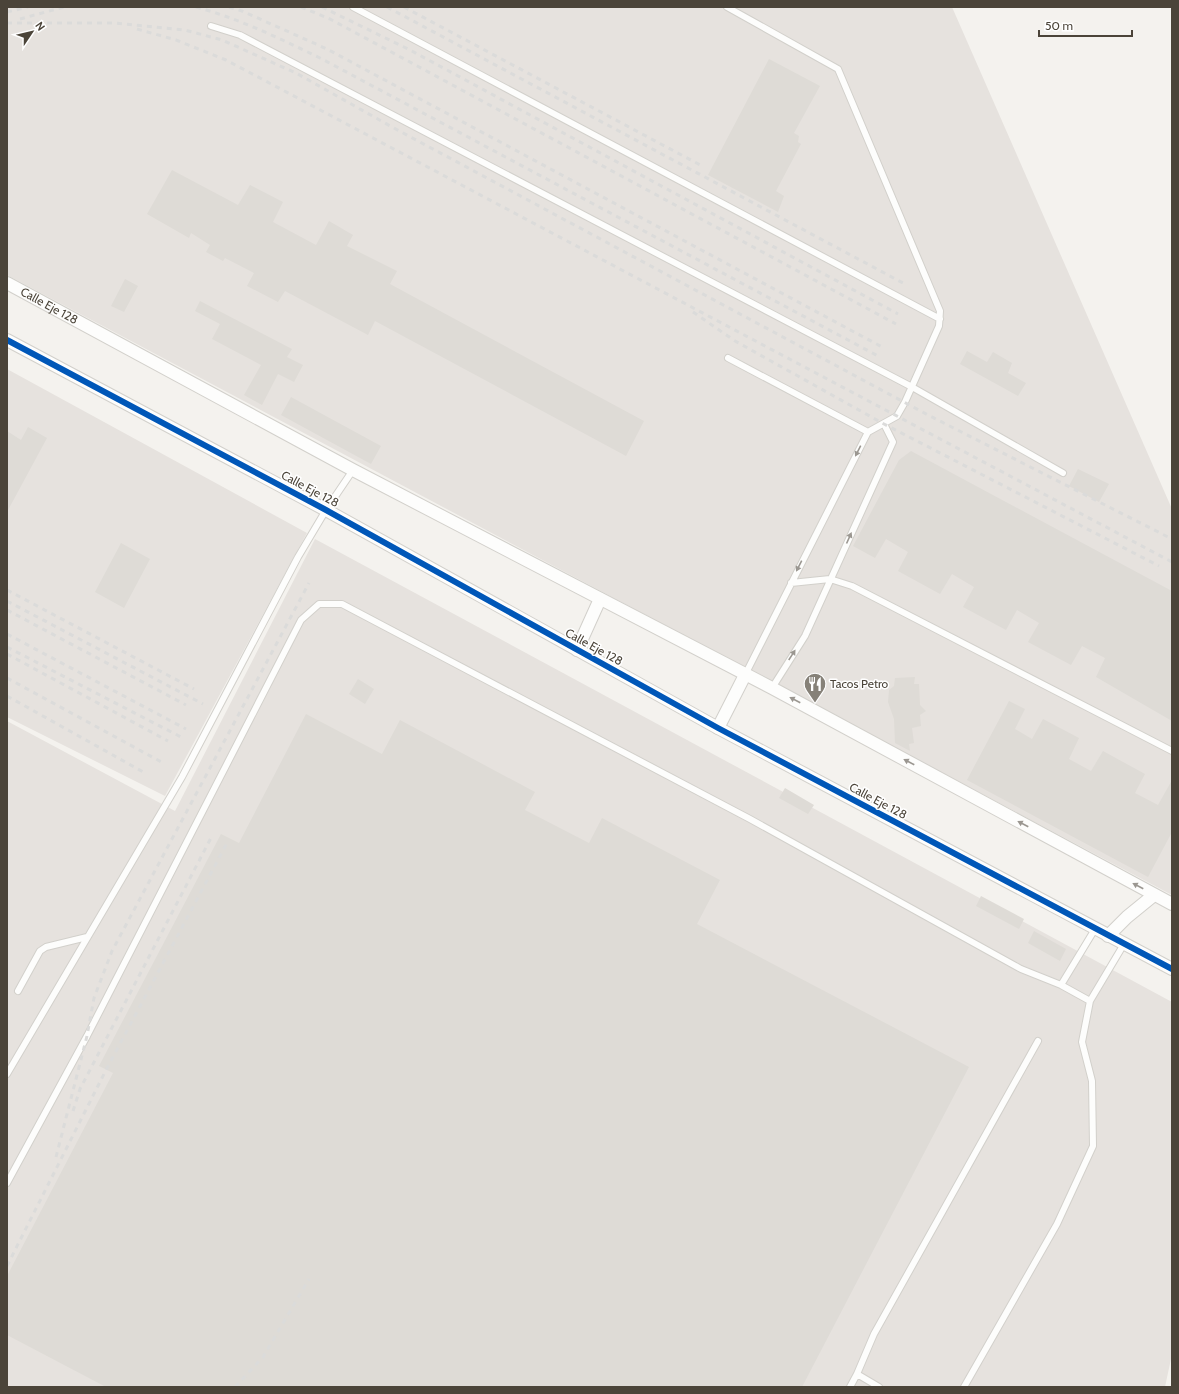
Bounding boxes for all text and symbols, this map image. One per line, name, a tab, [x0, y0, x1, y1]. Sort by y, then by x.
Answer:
north arrow	[12, 12, 52, 52]
scale bar	[1039, 12, 1132, 38]
text: 50 m	[1045, 18, 1073, 33]
text: N	[32, 19, 48, 33]
street label: Calle Eje 128	[18, 284, 81, 327]
one-way arrow	[855, 445, 862, 456]
street label: Calle Eje 128	[279, 467, 342, 510]
one-way arrow	[846, 532, 852, 544]
one-way arrow	[796, 561, 802, 572]
street label: Calle Eje 128	[563, 625, 626, 668]
one-way arrow	[789, 649, 796, 661]
restaurant icon: Tacos Petro	[802, 671, 828, 704]
place label: Tacos Petro	[830, 676, 889, 691]
one-way arrow	[789, 697, 801, 704]
one-way arrow	[903, 759, 915, 765]
street label: Calle Eje 128	[847, 779, 910, 822]
one-way arrow	[1018, 821, 1029, 827]
one-way arrow	[1132, 882, 1144, 889]

